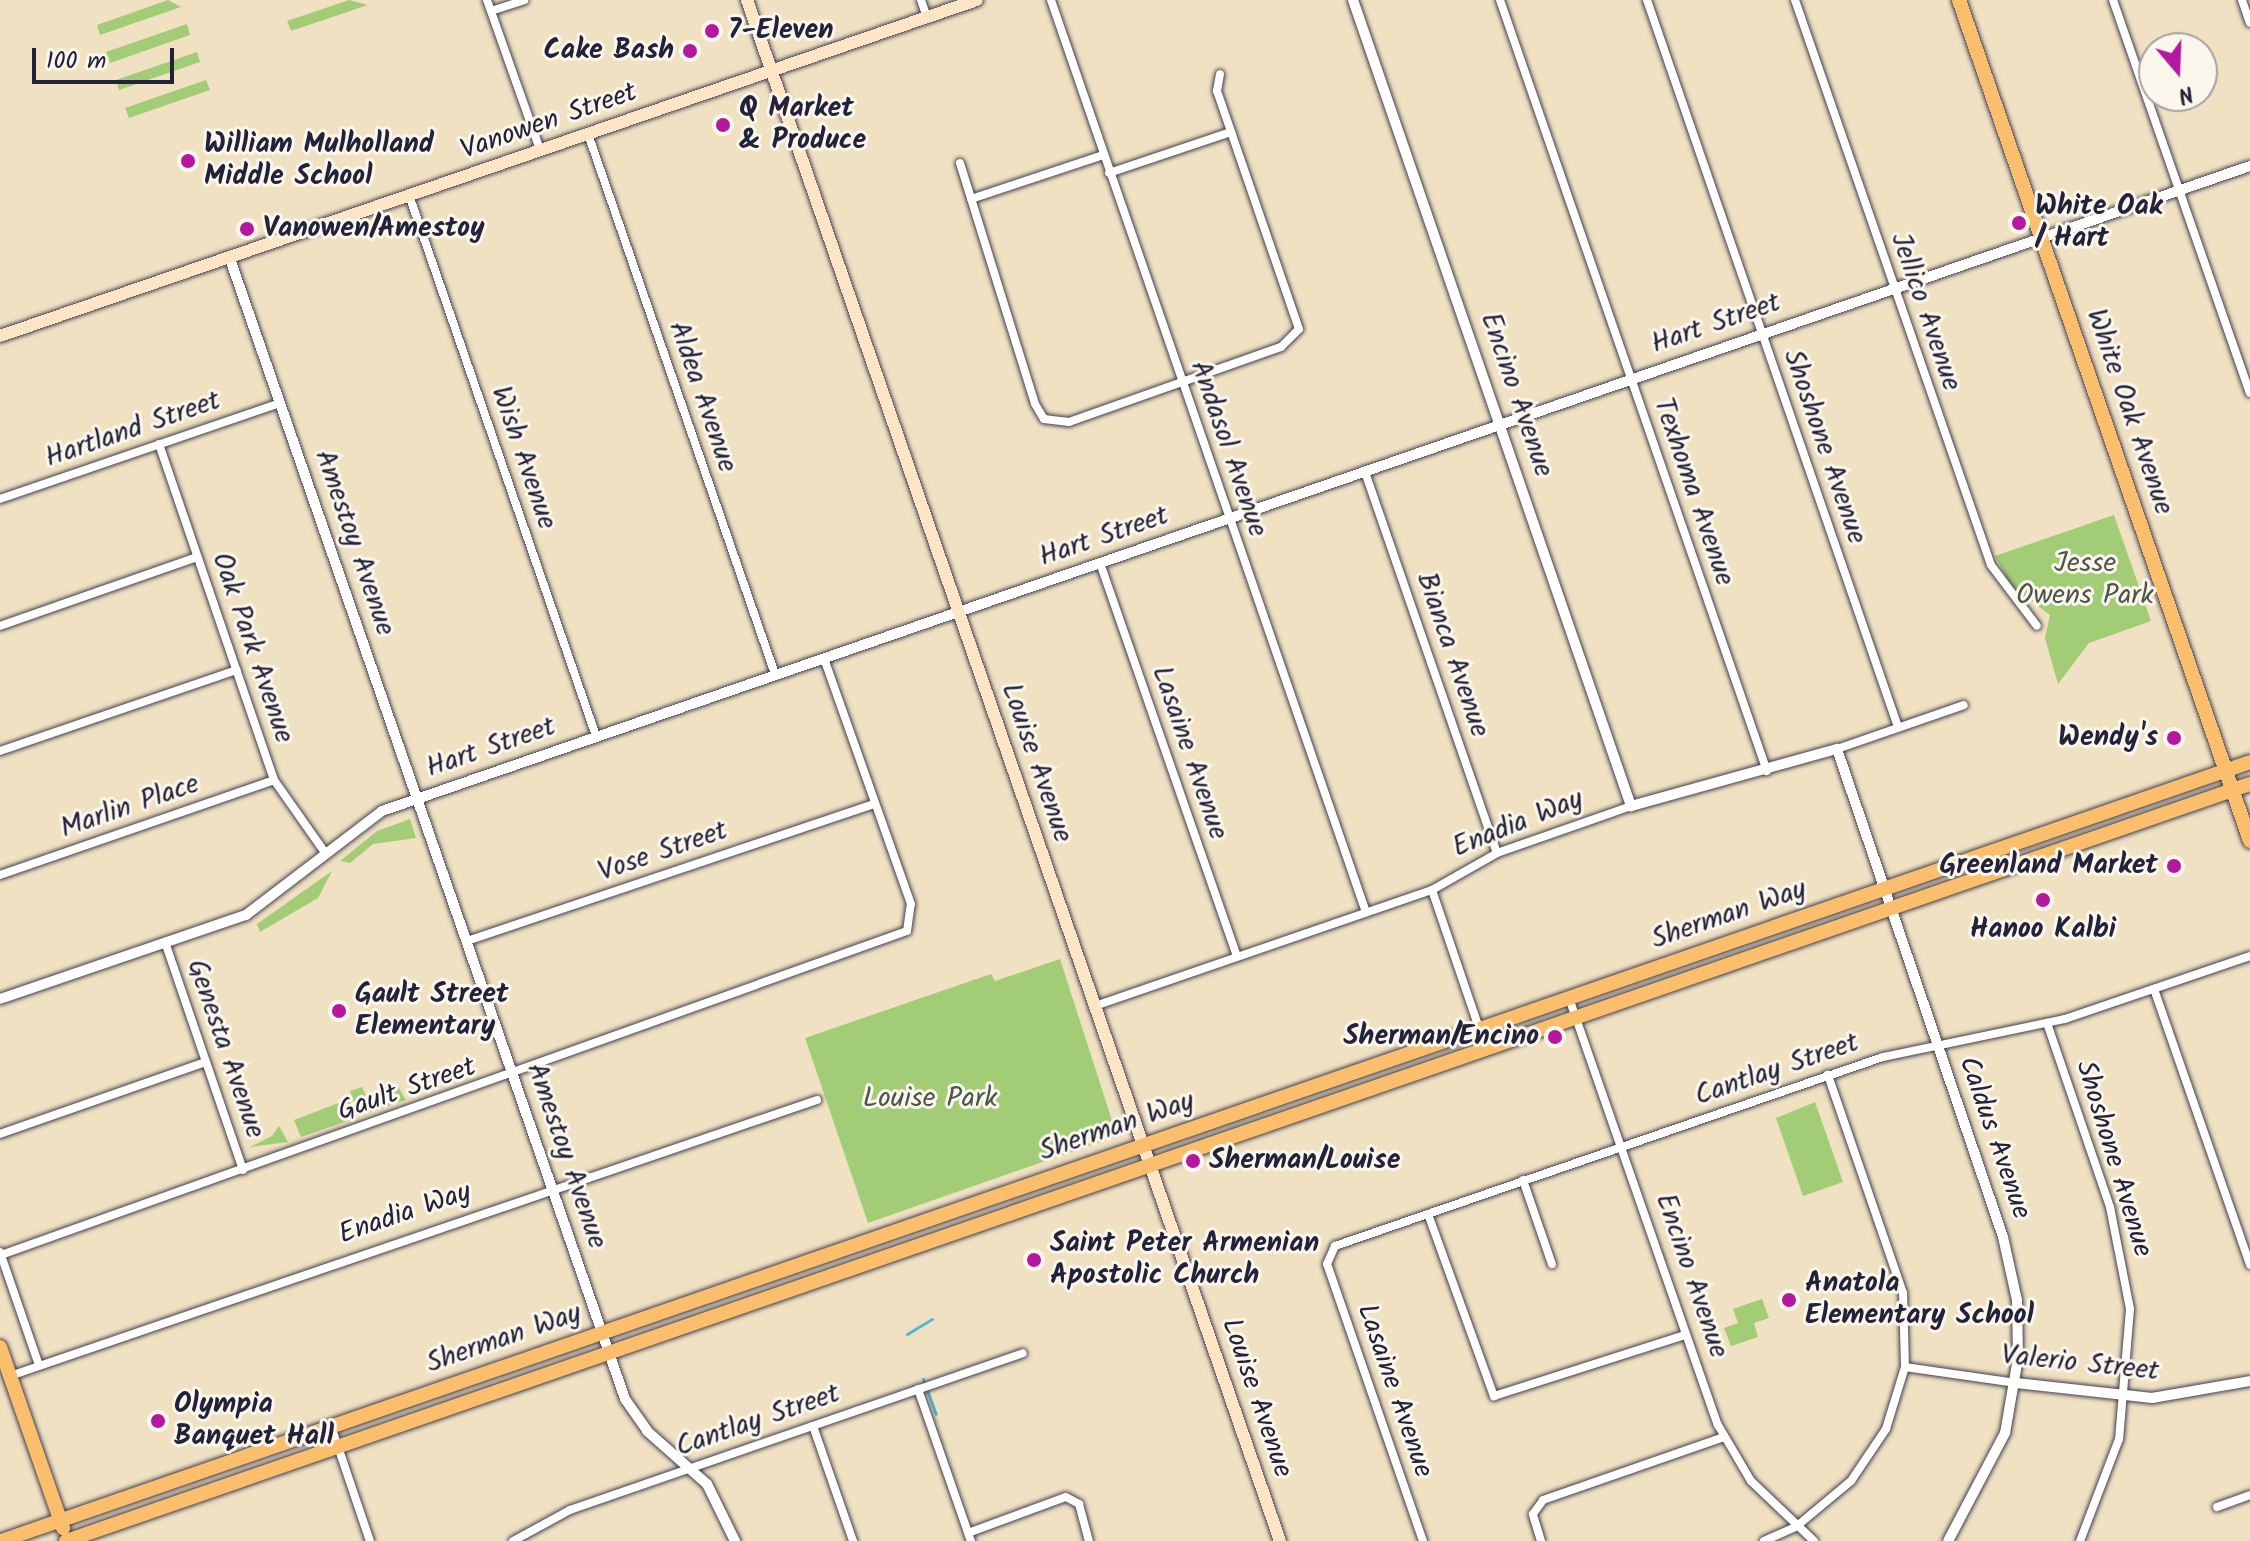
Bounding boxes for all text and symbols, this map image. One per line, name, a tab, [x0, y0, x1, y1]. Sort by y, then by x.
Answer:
place label: 7-Eleven	[728, 14, 834, 48]
marker: 7-Eleven	[703, 22, 721, 40]
scale bar	[36, 32, 178, 82]
north arrow	[2138, 32, 2218, 112]
place label: Cake Bash	[544, 34, 674, 68]
text: 100 m	[46, 42, 106, 81]
marker: Cake Bash	[681, 42, 699, 60]
text: N	[2173, 74, 2198, 112]
street label: Vanowen Street	[456, 76, 642, 168]
place label: Q Market & Produce	[739, 92, 866, 158]
marker: Q Market & Produce	[714, 116, 732, 134]
place label: William Mulholland Middle School	[204, 128, 434, 194]
marker: William Mulholland Middle School	[179, 152, 197, 170]
place label: White Oak / Hart	[2035, 190, 2163, 256]
place label: Vanowen/Amestoy	[263, 212, 485, 246]
marker: White Oak / Hart	[2010, 214, 2028, 232]
marker: Vanowen/Amestoy	[238, 220, 256, 238]
street label: Jellico Avenue	[1882, 229, 1968, 395]
street label: Hart Street	[1647, 286, 1785, 362]
street label: White Oak Avenue	[2078, 305, 2180, 519]
street label: Encino Avenue	[1472, 308, 1560, 482]
street label: Aldea Avenue	[661, 317, 743, 477]
street label: Shoshone Avenue	[1775, 345, 1873, 549]
street label: Andasol Avenue	[1182, 356, 1274, 542]
street label: Wish Avenue	[483, 382, 563, 534]
street label: Hartland Street	[41, 384, 225, 476]
street label: Texhoma Avenue	[1645, 394, 1741, 590]
street label: Amestoy Avenue	[307, 446, 401, 640]
street label: Hart Street	[1035, 499, 1173, 575]
park label: Jesse Owens Park	[2016, 547, 2154, 613]
street label: Oak Park Avenue	[204, 548, 300, 748]
street label: Bianca Avenue	[1408, 568, 1496, 742]
street label: Lasaine Avenue	[1144, 662, 1234, 844]
street label: Louise Avenue	[993, 679, 1079, 847]
street label: Hart Street	[422, 710, 560, 786]
place label: Wendy's	[2058, 721, 2158, 755]
marker: Wendy's	[2165, 729, 2183, 747]
street label: Marlin Place	[56, 768, 204, 846]
street label: Enadia Way	[1448, 783, 1588, 865]
street label: Vose Street	[594, 814, 732, 890]
place label: Greenland Market	[1940, 849, 2158, 883]
marker: Greenland Market	[2165, 857, 2183, 875]
street label: Sherman Way	[1647, 873, 1811, 957]
marker: Hanoo Kalbi	[2034, 891, 2052, 909]
place label: Hanoo Kalbi	[1970, 913, 2116, 947]
street label: Genesta Avenue	[179, 955, 271, 1143]
place label: Gault Street Elementary	[355, 978, 509, 1044]
marker: Gault Street Elementary	[330, 1002, 348, 1020]
place label: Sherman/Encino	[1343, 1020, 1539, 1054]
street label: Cantlay Street	[1691, 1026, 1863, 1114]
marker: Sherman/Encino	[1546, 1028, 1564, 1046]
street label: Gault Street	[334, 1051, 480, 1129]
street label: Caldus Avenue	[1950, 1052, 2038, 1224]
street label: Shoshone Avenue	[2067, 1057, 2159, 1261]
street label: Amestoy Avenue	[519, 1059, 613, 1253]
park label: Louise Park	[863, 1082, 997, 1116]
street label: Sherman Way	[1035, 1085, 1199, 1169]
place label: Sherman/Louise	[1209, 1144, 1400, 1178]
marker: Sherman/Louise	[1184, 1152, 1202, 1170]
street label: Enadia Way	[334, 1176, 476, 1252]
street label: Encino Avenue	[1647, 1189, 1735, 1363]
place label: Saint Peter Armenian Apostolic Church	[1050, 1227, 1319, 1293]
marker: Saint Peter Armenian Apostolic Church	[1025, 1251, 1043, 1269]
place label: Anatola Elementary School	[1805, 1267, 2034, 1333]
marker: Anatola Elementary School	[1780, 1291, 1798, 1309]
street label: Sherman Way	[422, 1297, 586, 1381]
street label: Lasaine Avenue	[1349, 1300, 1439, 1482]
street label: Louise Avenue	[1213, 1314, 1299, 1482]
street label: Valerio Street	[2000, 1339, 2160, 1389]
street label: Cantlay Street	[672, 1377, 844, 1465]
place label: Olympia Banquet Hall	[174, 1388, 334, 1454]
marker: Olympia Banquet Hall	[149, 1412, 167, 1430]

